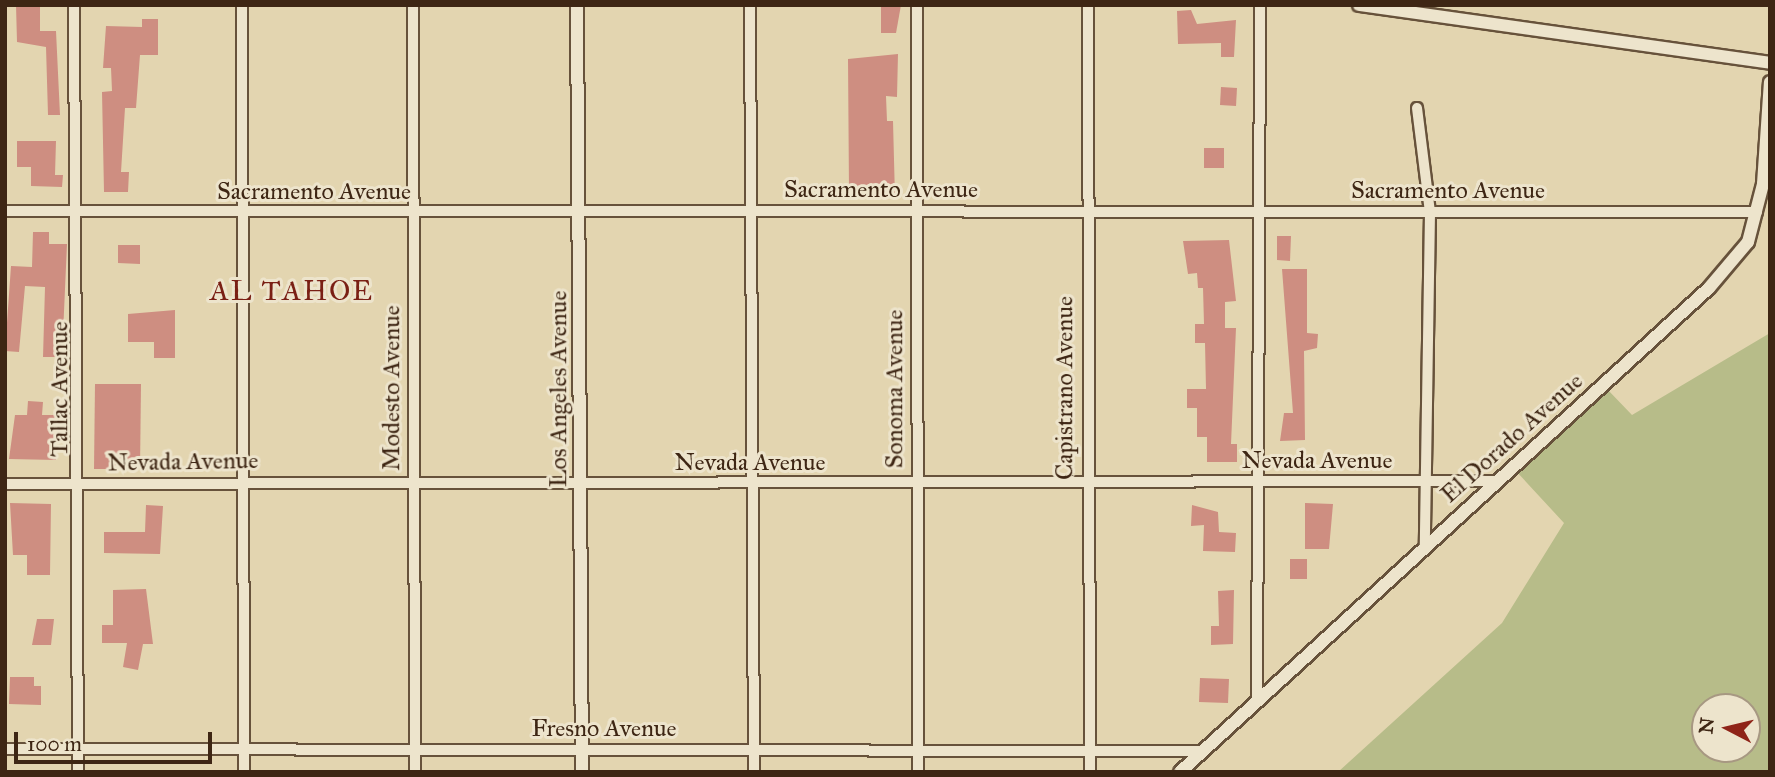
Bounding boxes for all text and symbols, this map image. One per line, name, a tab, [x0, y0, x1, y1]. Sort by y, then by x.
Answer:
street label: Sacramento Avenue	[784, 176, 978, 204]
street label: Sacramento Avenue	[1351, 177, 1545, 205]
street label: Sacramento Avenue	[217, 178, 411, 206]
district label: AL TAHOE	[211, 274, 373, 308]
street label: Los Angeles Avenue	[545, 291, 573, 487]
street label: Capistrano Avenue	[1051, 296, 1079, 480]
street label: Modesto Avenue	[378, 305, 406, 471]
street label: Sonoma Avenue	[881, 310, 909, 468]
street label: Tallac Avenue	[46, 321, 74, 457]
street label: El Dorado Avenue	[1435, 367, 1589, 509]
street label: Nevada Avenue	[107, 446, 259, 478]
street label: Nevada Avenue	[1242, 447, 1392, 475]
street label: Nevada Avenue	[675, 449, 825, 477]
north arrow	[1691, 693, 1761, 763]
street label: Fresno Avenue	[531, 715, 677, 743]
text: N	[1694, 716, 1719, 735]
scale bar	[18, 718, 215, 762]
text: 100 m	[27, 731, 82, 757]

